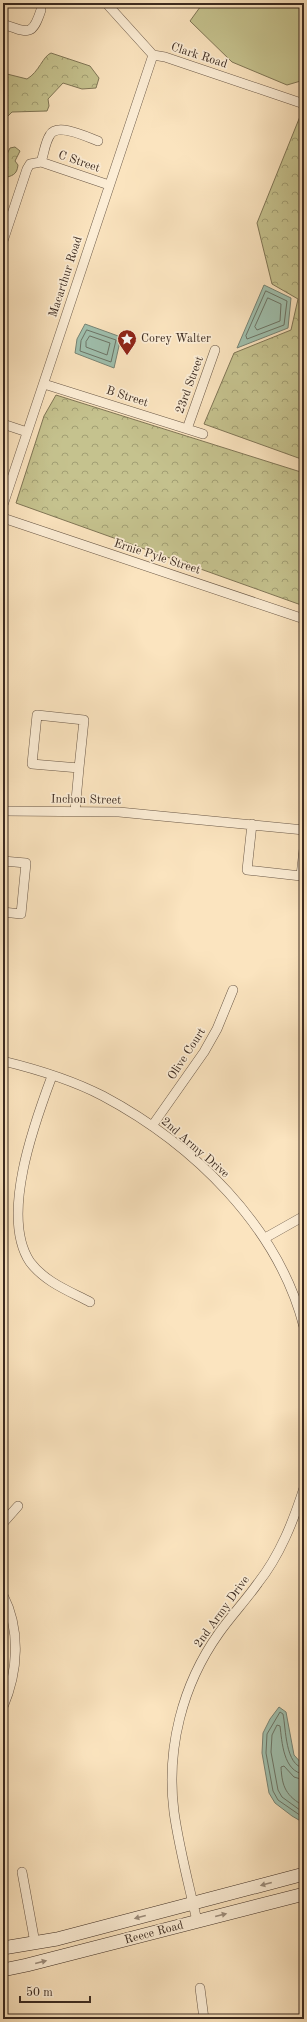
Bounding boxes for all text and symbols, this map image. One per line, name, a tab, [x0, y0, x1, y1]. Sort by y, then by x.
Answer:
street label: Clark Road	[169, 41, 229, 71]
street label: C Street	[57, 149, 101, 175]
street label: Macarthur Road	[47, 235, 85, 319]
place icon: Corey Walter	[116, 328, 138, 356]
place label: Corey Walter	[141, 333, 211, 345]
street label: 23rd Street	[174, 355, 206, 415]
street label: B Street	[104, 385, 150, 409]
street label: Ernie Pyle Street	[112, 537, 202, 577]
street label: Inchon Street	[51, 793, 121, 807]
street label: Olive Court	[166, 1026, 208, 1082]
street label: 2nd Army Drive	[159, 1116, 231, 1181]
street label: 2nd Army Drive	[192, 1574, 252, 1650]
one-way arrow	[260, 1882, 273, 1888]
one-way arrow	[215, 1912, 227, 1918]
one-way arrow	[134, 1914, 147, 1920]
street label: Reece Road	[123, 1919, 185, 1947]
one-way arrow	[35, 1959, 47, 1965]
scale bar	[20, 1978, 90, 2004]
text: 50 m	[26, 1986, 53, 1999]

